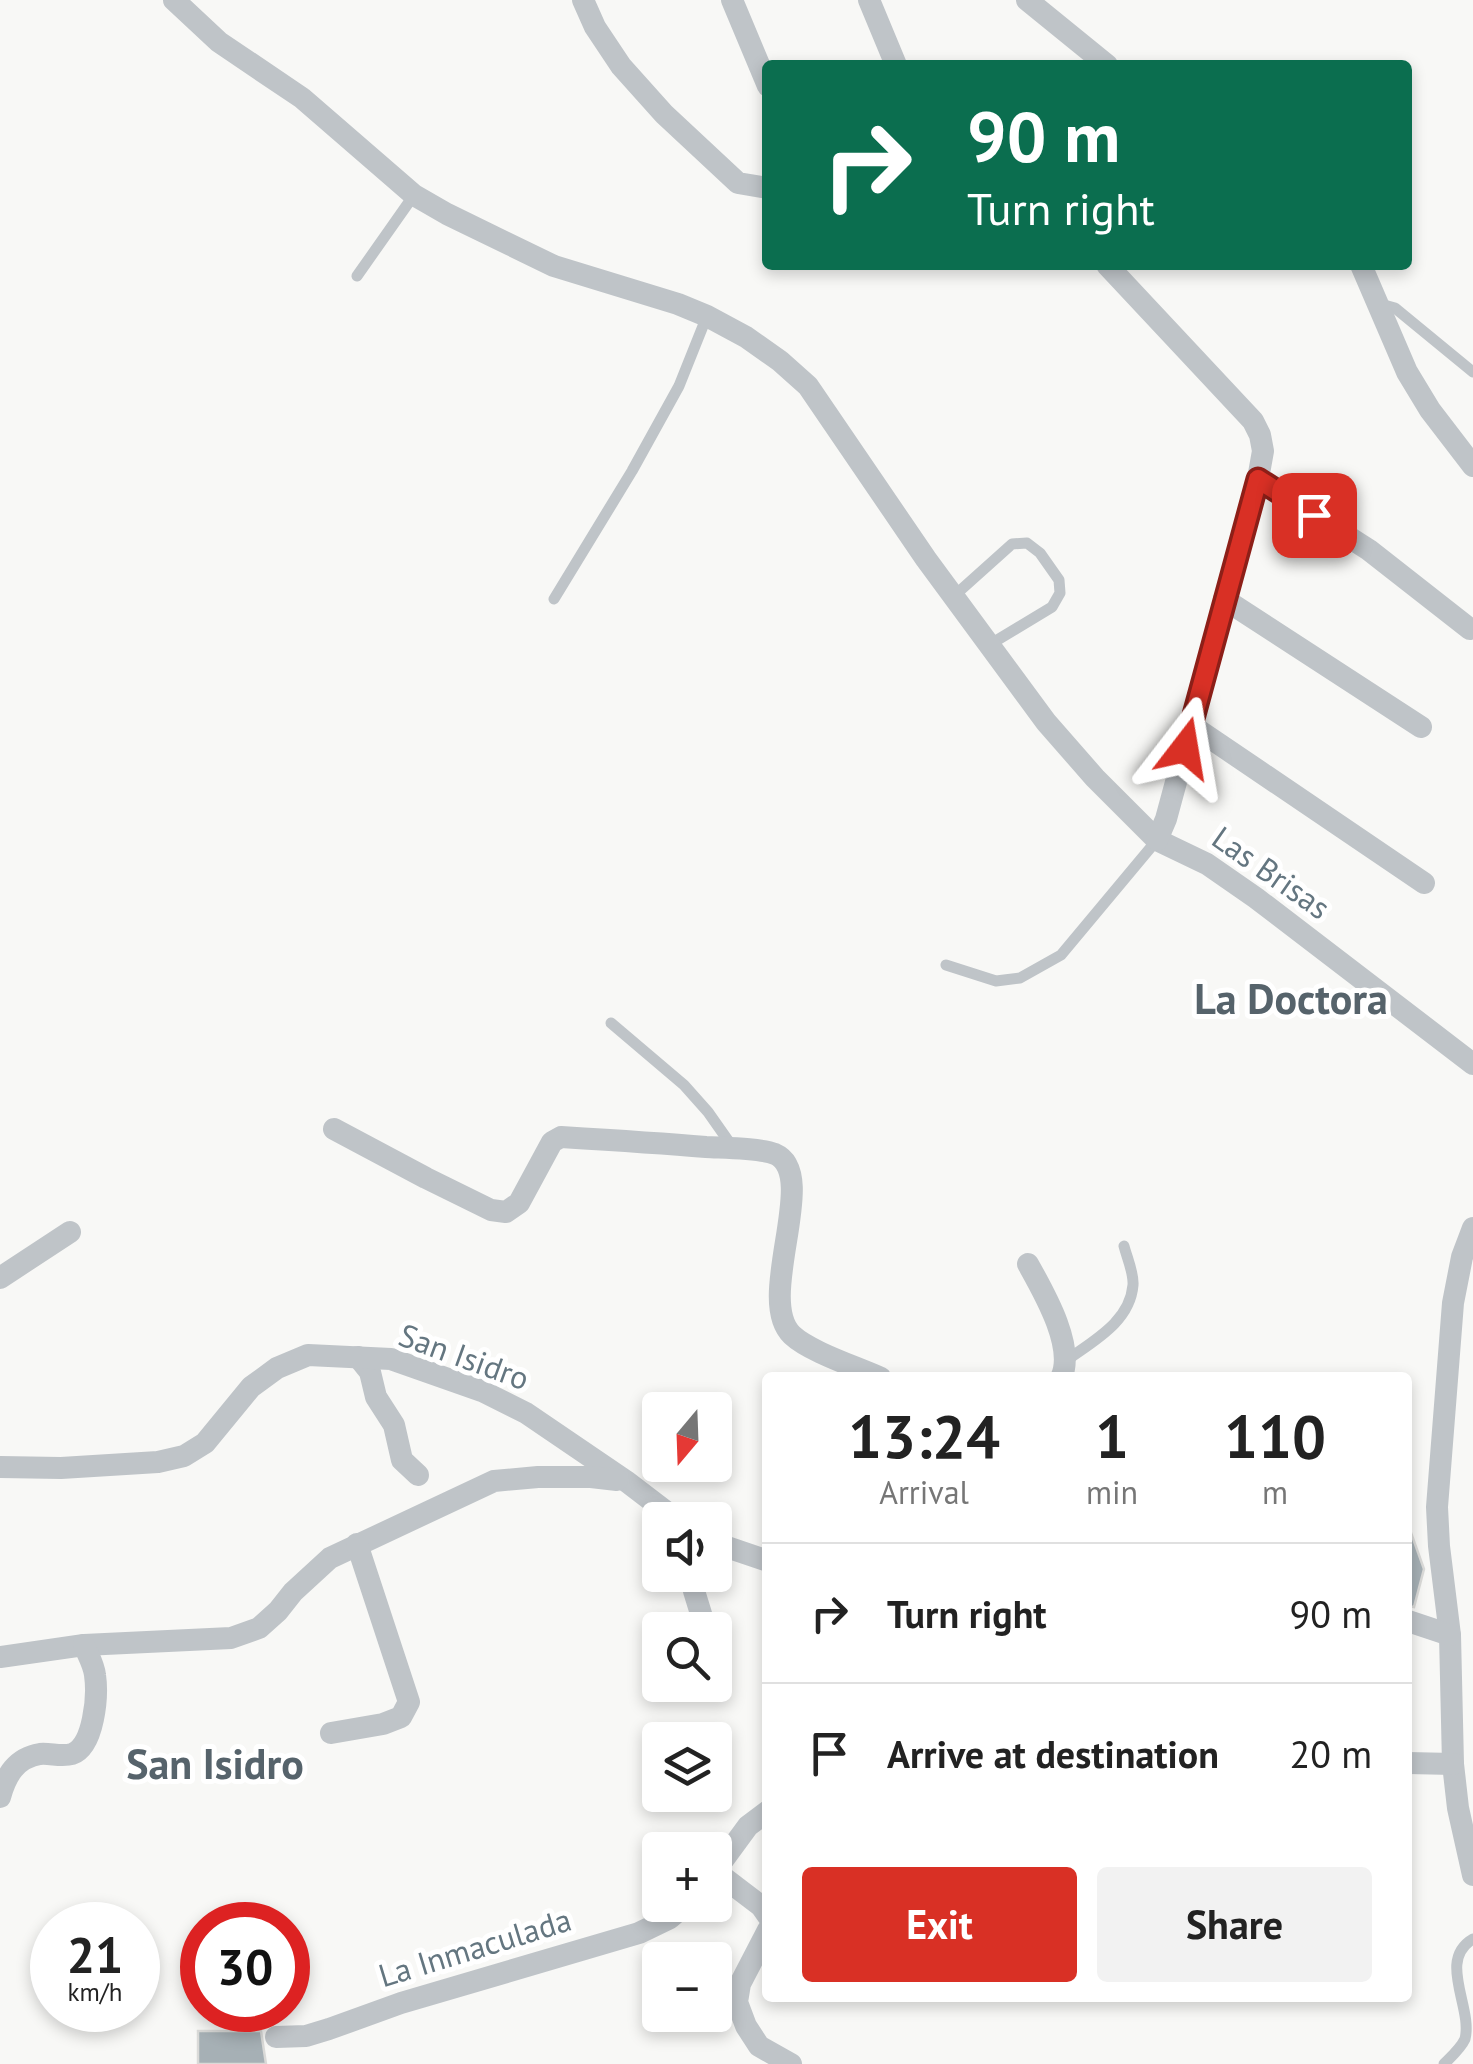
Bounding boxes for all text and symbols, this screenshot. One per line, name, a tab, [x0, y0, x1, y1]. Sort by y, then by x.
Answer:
text: 90 m	[967, 91, 1120, 181]
icon: right	[802, 100, 932, 230]
text: Turn right	[967, 179, 1155, 237]
pin	[1272, 473, 1357, 558]
icon: arrive	[1287, 488, 1342, 543]
position arrow	[1133, 696, 1237, 800]
street label: Las Brisas	[1204, 816, 1339, 928]
district label: La Doctora	[1194, 971, 1388, 1026]
street label: San Isidro	[393, 1313, 535, 1399]
north arrow	[642, 1392, 732, 1482]
map controls	[642, 1392, 732, 2032]
text: 13:24	[848, 1397, 1000, 1475]
text: 1	[1095, 1397, 1129, 1475]
text: 110	[1224, 1397, 1326, 1475]
text: Arrival	[879, 1471, 969, 1513]
text: min	[1086, 1471, 1138, 1513]
text: m	[1262, 1471, 1288, 1513]
button: sound	[642, 1502, 732, 1592]
icon: right	[802, 1586, 857, 1641]
text: Turn right	[887, 1589, 1047, 1638]
text: 90 m	[1290, 1589, 1372, 1638]
button: search	[642, 1612, 732, 1702]
button: layers	[642, 1722, 732, 1812]
icon: arrive	[802, 1726, 857, 1781]
text: Arrive at destination	[887, 1729, 1219, 1778]
text: 20 m	[1290, 1729, 1372, 1778]
district label: San Isidro	[126, 1736, 304, 1791]
button: +	[642, 1832, 732, 1922]
button: Exit	[802, 1867, 1077, 1982]
button: Share	[1097, 1867, 1372, 1982]
street label: La Inmaculada	[373, 1898, 576, 1996]
speed limit sign: 30	[180, 1902, 310, 2032]
text: 21	[67, 1922, 123, 1987]
button: −	[642, 1942, 732, 2032]
text: km/h	[68, 1976, 122, 2008]

